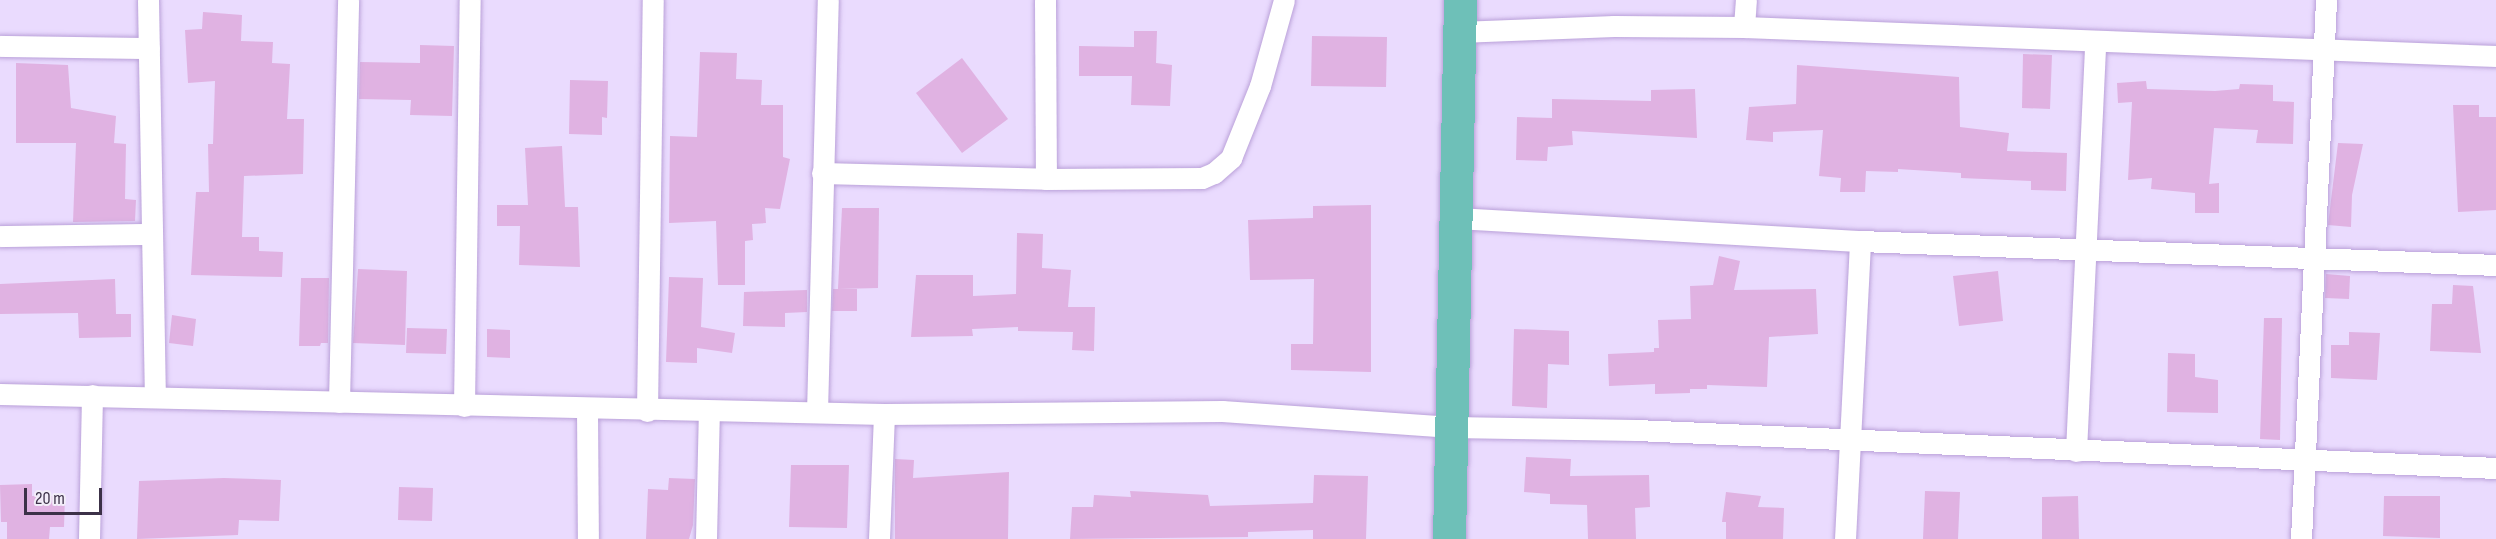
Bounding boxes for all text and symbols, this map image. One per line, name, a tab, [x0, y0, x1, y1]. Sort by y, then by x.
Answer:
scale bar	[27, 476, 105, 514]
text: 20 m	[35, 488, 65, 509]

